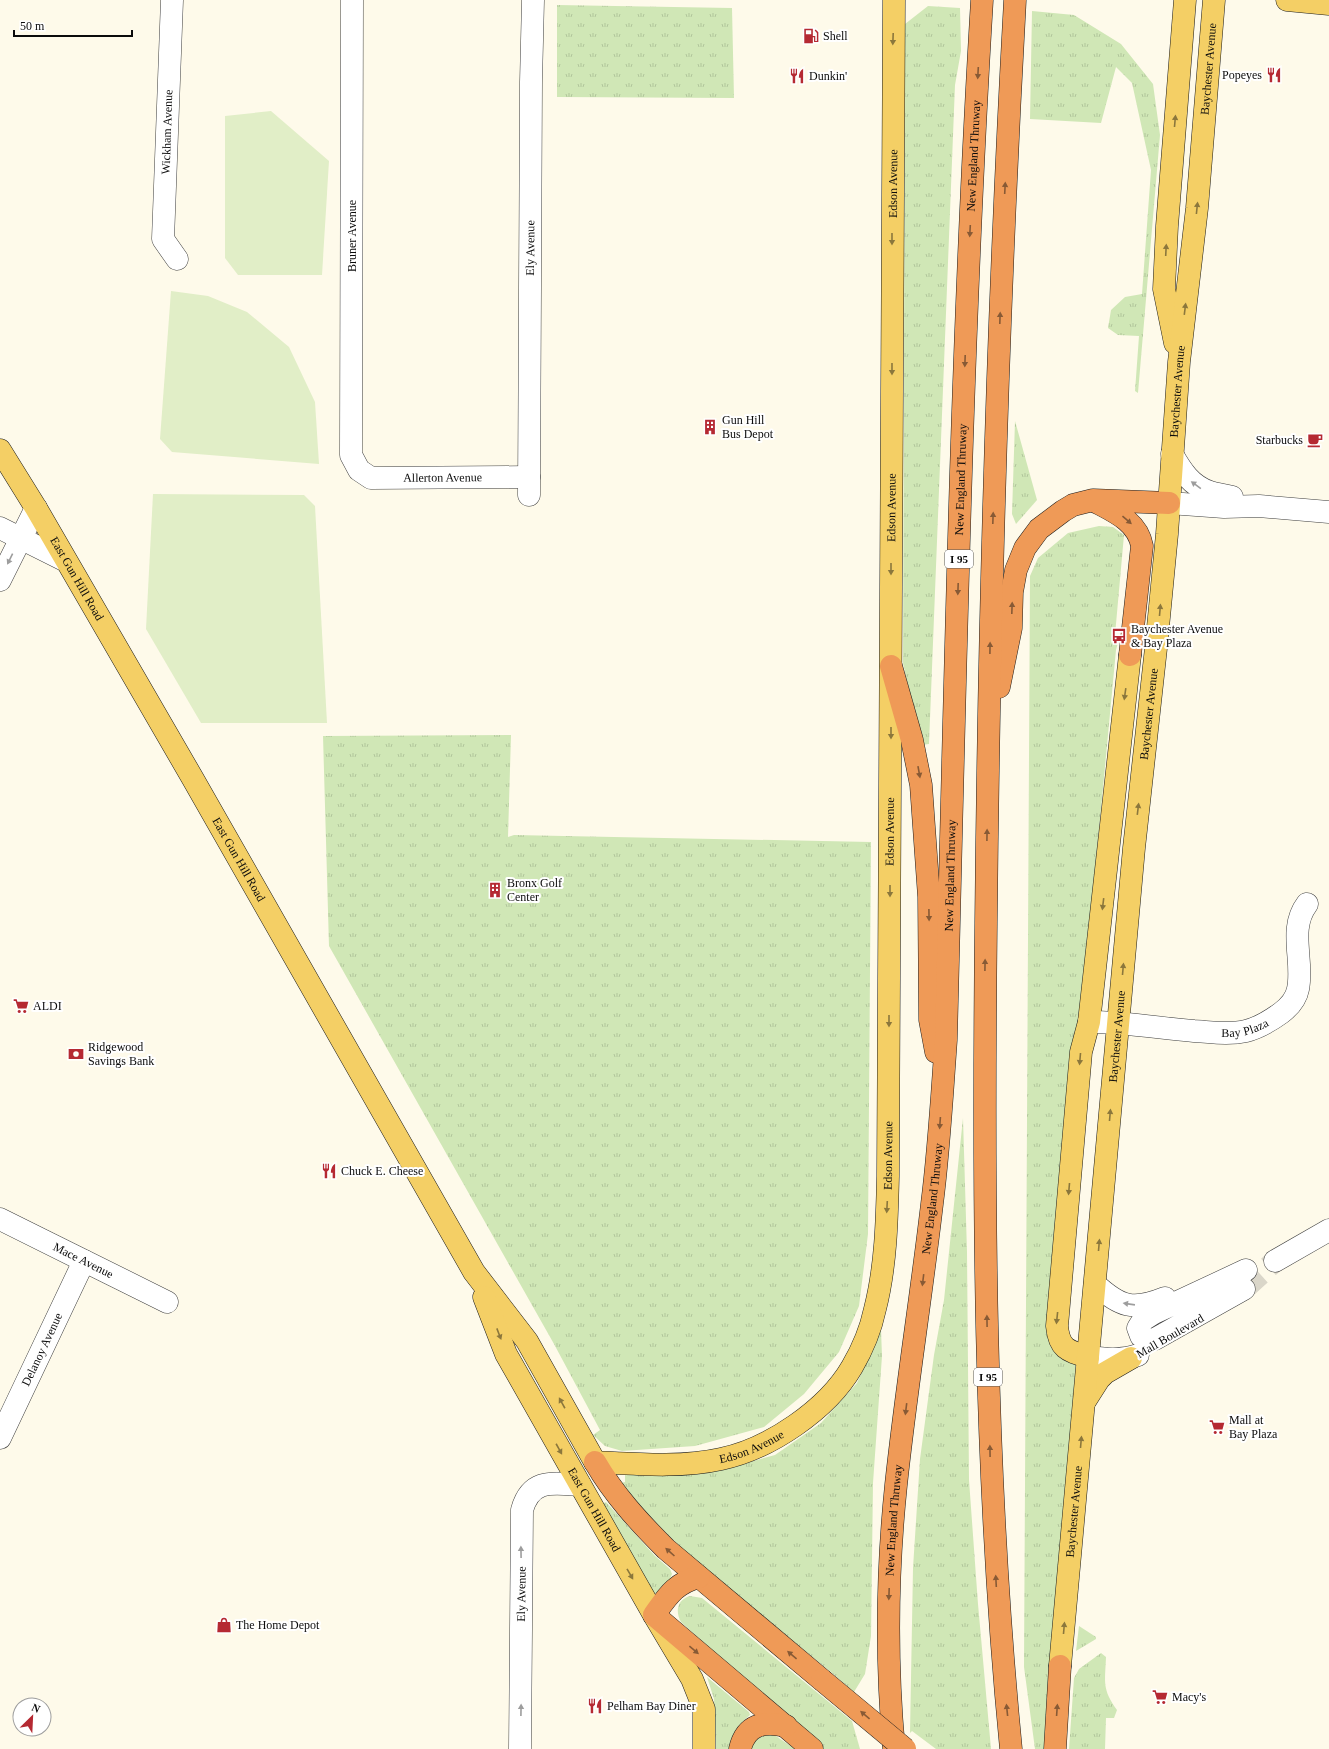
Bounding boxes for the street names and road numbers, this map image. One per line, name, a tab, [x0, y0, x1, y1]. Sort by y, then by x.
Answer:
street label: Baychester Avenue	[1198, 23, 1219, 115]
street label: Wickham Avenue	[159, 89, 175, 175]
street label: New England Thruway	[964, 100, 983, 212]
street label: Edson Avenue	[886, 149, 900, 218]
street label: Bruner Avenue	[345, 200, 359, 272]
street label: Ely Avenue	[523, 220, 537, 276]
street label: Baychester Avenue	[1167, 345, 1188, 438]
street label: New England Thruway	[952, 423, 970, 536]
street label: Allerton Avenue	[403, 470, 482, 485]
street label: Edson Avenue	[884, 473, 899, 542]
street label: East Gun Hill Road	[47, 534, 107, 623]
road number: I 95	[945, 550, 973, 568]
street label: Baychester Avenue	[1137, 668, 1161, 761]
street label: Edson Avenue	[883, 797, 897, 866]
street label: East Gun Hill Road	[209, 815, 268, 904]
street label: New England Thruway	[942, 819, 958, 931]
street label: Baychester Avenue	[1106, 990, 1128, 1083]
street label: Bay Plaza	[1221, 1015, 1272, 1040]
street label: Edson Avenue	[881, 1121, 895, 1190]
street label: New England Thruway	[919, 1143, 945, 1255]
street label: Mace Avenue	[51, 1240, 116, 1281]
street label: Delanoy Avenue	[19, 1311, 65, 1388]
street label: Mall Boulevard	[1134, 1311, 1206, 1361]
road number: I 95	[974, 1368, 1002, 1386]
street label: Edson Avenue	[718, 1427, 786, 1466]
street label: New England Thruway	[883, 1464, 905, 1576]
street label: East Gun Hill Road	[565, 1465, 624, 1554]
street label: Baychester Avenue	[1063, 1465, 1085, 1558]
street label: Ely Avenue	[514, 1566, 529, 1622]

